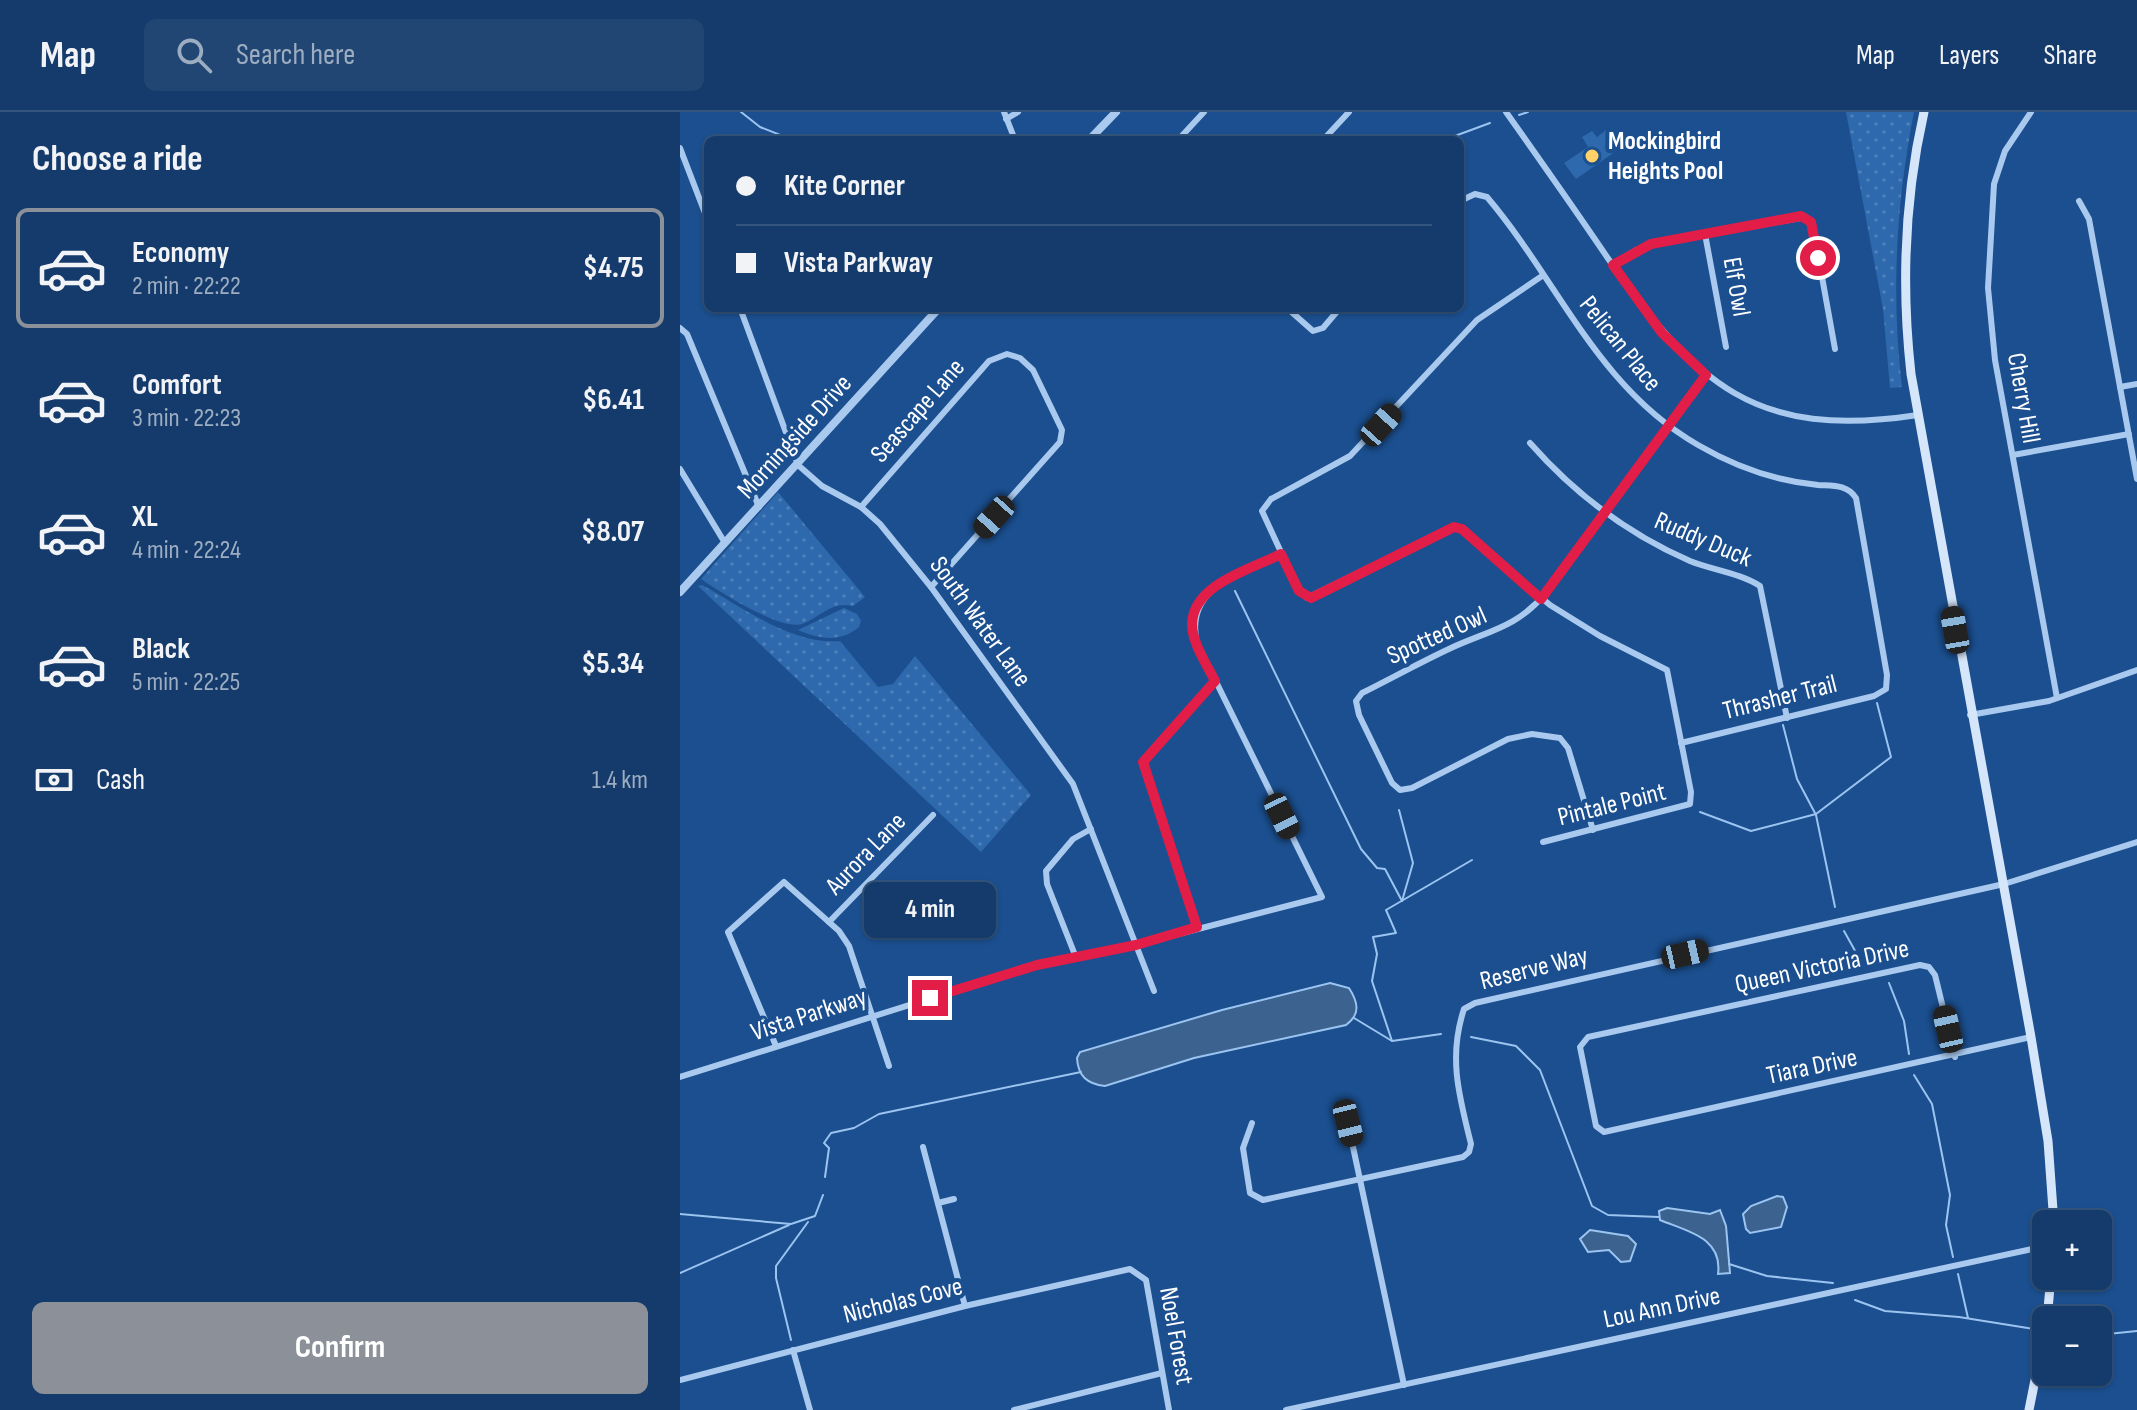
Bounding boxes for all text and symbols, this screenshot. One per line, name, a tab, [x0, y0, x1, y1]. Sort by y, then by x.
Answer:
search box	[144, 19, 704, 91]
text: Map	[40, 33, 96, 78]
icon: search	[172, 33, 216, 77]
text: Search here	[236, 37, 355, 73]
text: Map	[1856, 39, 1895, 72]
text: Layers	[1939, 39, 1999, 72]
text: Share	[2043, 39, 2097, 72]
place label: Mockingbird Heights Pool	[1608, 126, 1723, 187]
text: Choose a ride	[32, 138, 203, 181]
marker: Mockingbird Heights Pool	[1583, 147, 1601, 165]
text: Kite Corner	[784, 168, 905, 204]
icon: car	[36, 232, 108, 304]
text: Economy	[132, 235, 229, 271]
route start	[1800, 240, 1836, 276]
text: Vista Parkway	[784, 245, 933, 281]
text: $4.75	[583, 250, 644, 286]
street label: Elf Owl	[1716, 255, 1756, 319]
text: 2 min · 22:22	[132, 271, 241, 302]
street label: Pelican Place	[1572, 290, 1668, 398]
street label: Cherry Hill	[2000, 350, 2046, 446]
street label: Seascape Lane	[864, 353, 972, 469]
icon: car	[36, 364, 108, 436]
text: Comfort	[132, 367, 222, 403]
street label: Morningside Drive	[731, 369, 859, 505]
text: $6.41	[582, 382, 644, 418]
car	[1356, 399, 1406, 451]
text: 3 min · 22:23	[132, 403, 241, 434]
car	[969, 491, 1019, 543]
icon: car	[36, 496, 108, 568]
text: XL	[132, 499, 158, 535]
street label: Ruddy Duck	[1650, 506, 1756, 574]
text: $8.07	[581, 514, 644, 550]
text: 4 min · 22:24	[132, 535, 241, 566]
street label: South Water Lane	[922, 551, 1038, 693]
street label: Spotted Owl	[1382, 600, 1492, 672]
car	[1939, 604, 1971, 656]
icon: car	[36, 628, 108, 700]
text: Black	[132, 631, 190, 667]
text: $5.34	[581, 646, 644, 682]
text: 5 min · 22:25	[132, 667, 240, 698]
street label: Thrasher Trail	[1720, 669, 1840, 727]
icon: cash	[32, 758, 76, 802]
text: Cash	[96, 762, 145, 798]
text: 1.4 km	[592, 765, 648, 796]
street label: Pintale Point	[1555, 777, 1669, 833]
car	[1261, 789, 1303, 843]
street label: Aurora Lane	[819, 806, 913, 902]
callout: 4 min	[864, 882, 996, 938]
text: 4 min	[905, 894, 955, 925]
street label: Queen Victoria Drive	[1732, 933, 1912, 1001]
car	[1659, 937, 1711, 971]
street label: Reserve Way	[1477, 941, 1591, 997]
route end	[912, 980, 948, 1016]
street label: Vista Parkway	[747, 982, 871, 1048]
car	[1931, 1003, 1965, 1055]
street label: Tiara Drive	[1764, 1042, 1860, 1092]
car	[1331, 1097, 1365, 1149]
map controls	[2032, 1210, 2112, 1386]
button: +	[2032, 1210, 2112, 1290]
street label: Nicholas Cove	[840, 1271, 966, 1331]
street label: Lou Ann Drive	[1601, 1281, 1723, 1335]
street label: Noel Forest	[1152, 1285, 1200, 1387]
button: Confirm	[32, 1302, 648, 1394]
button: −	[2032, 1306, 2112, 1386]

